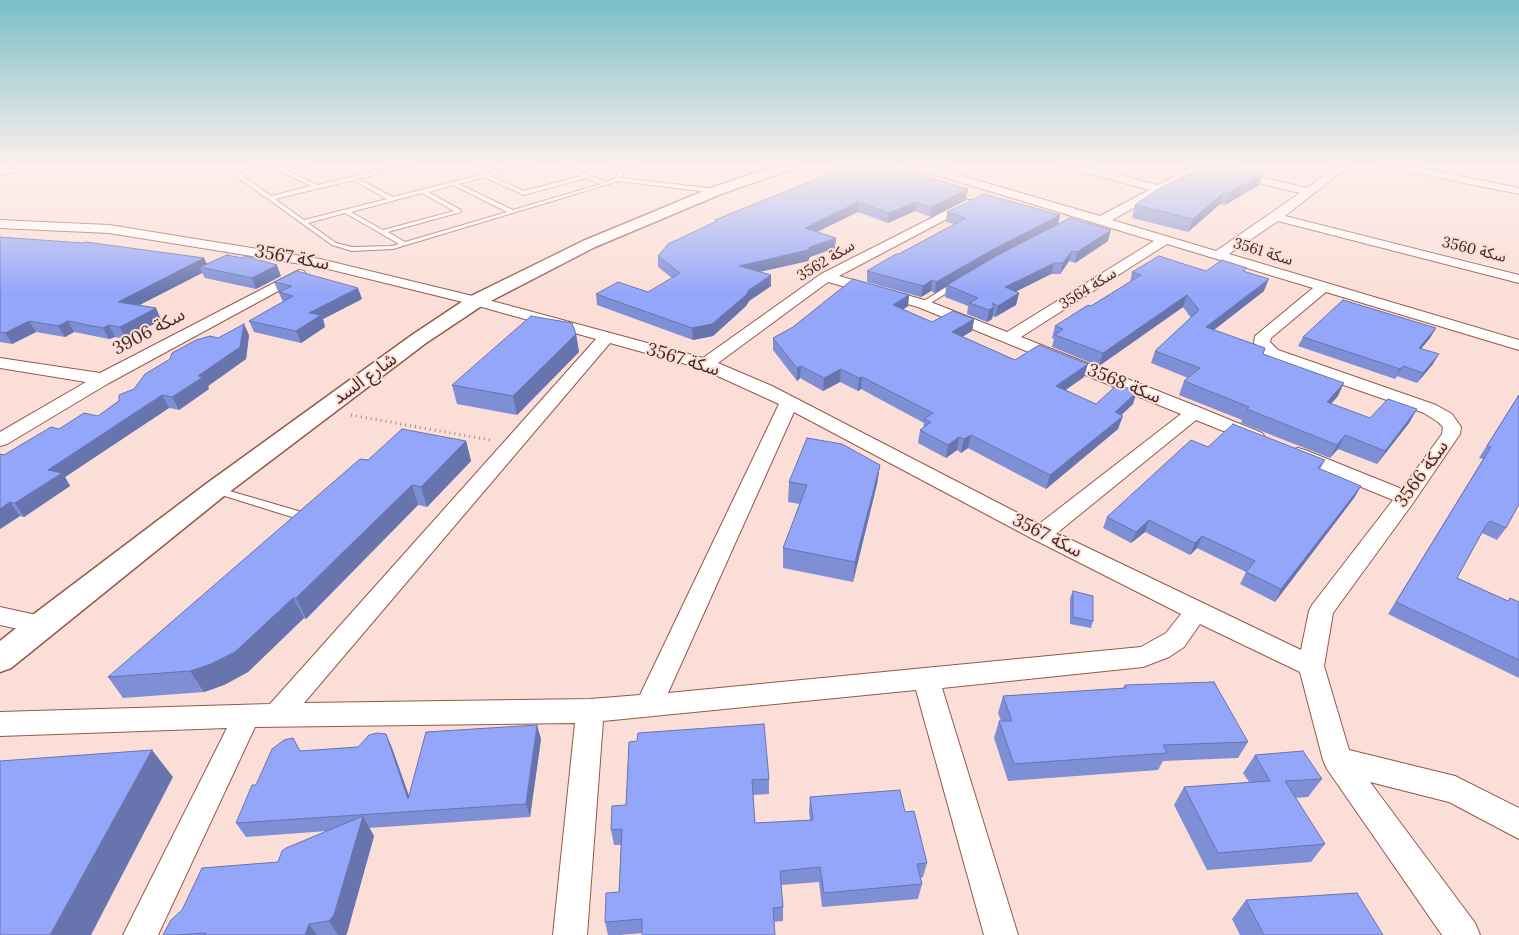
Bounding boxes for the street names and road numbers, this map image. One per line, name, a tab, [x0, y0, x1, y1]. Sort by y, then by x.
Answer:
street label: سكة 3560	[1440, 233, 1508, 267]
street label: سكة 3561	[1231, 234, 1295, 270]
street label: سكة 3562	[794, 237, 858, 285]
street label: سكة 3567	[253, 241, 331, 275]
street label: سكة 3564	[1056, 264, 1120, 314]
street label: سكة 3906	[109, 304, 189, 360]
street label: سكة 3567	[644, 339, 722, 381]
street label: شارع السد	[329, 349, 401, 409]
street label: سكة 3568	[1084, 360, 1164, 408]
street label: سكة 3566	[1391, 436, 1453, 512]
street label: سكة 3567	[1009, 509, 1085, 563]

